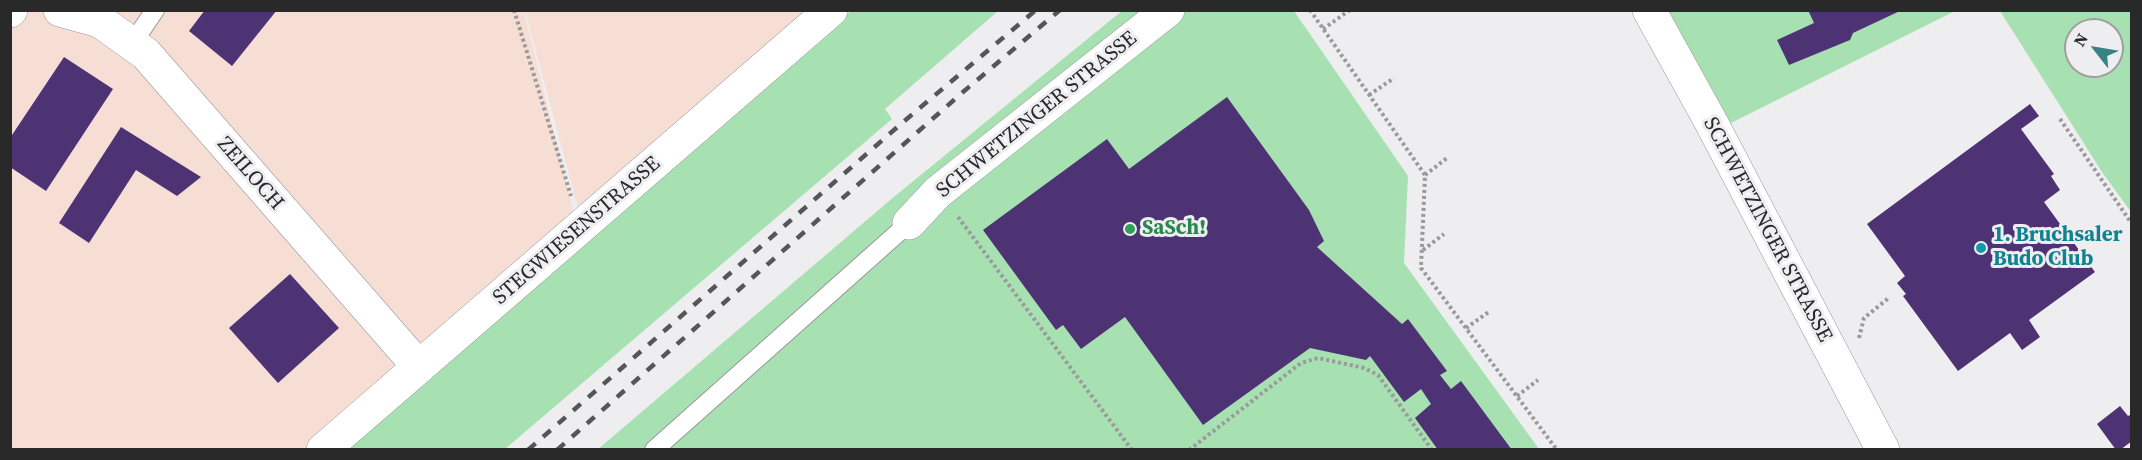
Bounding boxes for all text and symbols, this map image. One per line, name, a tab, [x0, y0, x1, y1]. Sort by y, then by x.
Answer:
north arrow	[2064, 18, 2124, 78]
street label: SCHWETZINGER STRASSE	[932, 26, 1142, 204]
text: N	[2068, 29, 2093, 50]
street label: SCHWETZINGER STRASSE	[1697, 113, 1837, 347]
street label: ZEILOCH	[211, 132, 289, 216]
street label: STEGWIESENSTRASSE	[488, 152, 666, 310]
place label: SaSch!	[1142, 216, 1206, 242]
marker: SaSch!	[1123, 222, 1137, 236]
place label: 1. Bruchsaler Budo Club	[1993, 223, 2123, 273]
marker: 1. Bruchsaler Budo Club	[1974, 241, 1988, 255]

